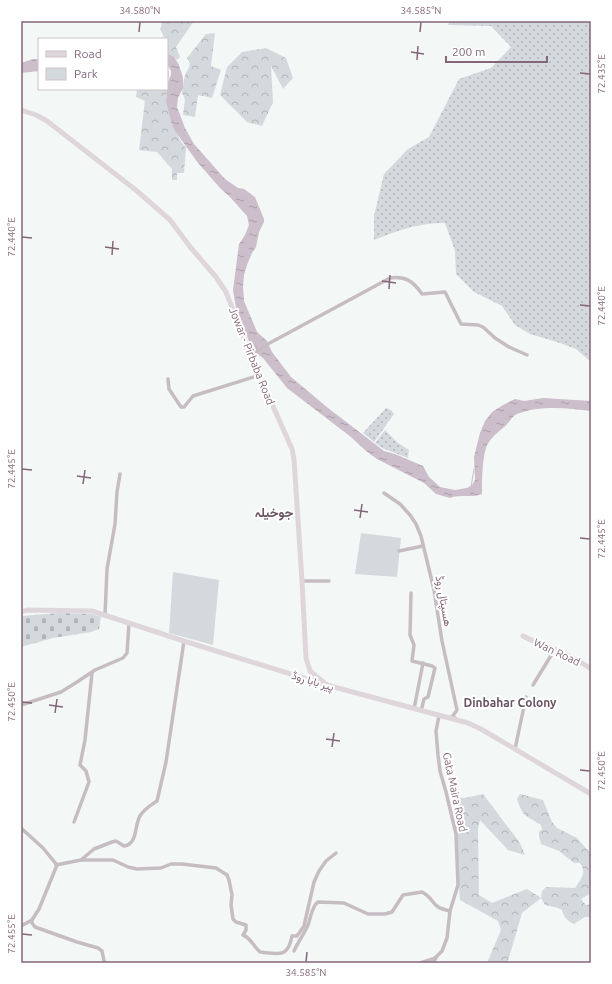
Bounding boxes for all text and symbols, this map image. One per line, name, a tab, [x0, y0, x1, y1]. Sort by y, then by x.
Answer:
text: 34.580°N	[119, 5, 161, 16]
text: 34.585°N	[400, 5, 442, 16]
legend	[38, 38, 168, 90]
scale bar	[446, 38, 547, 64]
text: 200 m	[452, 45, 485, 58]
text: Road	[74, 47, 102, 60]
text: 72.435°E	[596, 54, 607, 94]
text: Park	[74, 67, 98, 80]
text: 72.440°E	[6, 217, 17, 257]
text: 72.440°E	[596, 286, 607, 326]
street label: Jowar - Pirbaba Road	[227, 306, 277, 406]
text: 72.445°E	[6, 449, 17, 489]
district label: جوخیلہ	[255, 505, 293, 521]
text: 72.445°E	[596, 519, 607, 559]
street label: ھسپتال روڈ	[432, 575, 454, 628]
street label: Wan Road	[532, 636, 582, 668]
street label: پیر بابا روڈ	[290, 669, 336, 695]
text: 72.450°E	[6, 682, 17, 722]
district label: Dinbahar Colony	[464, 696, 557, 709]
street label: Gata Maira Road	[441, 751, 469, 833]
text: 72.450°E	[596, 751, 607, 791]
text: 72.455°E	[6, 914, 17, 954]
text: 34.585°N	[285, 967, 327, 978]

